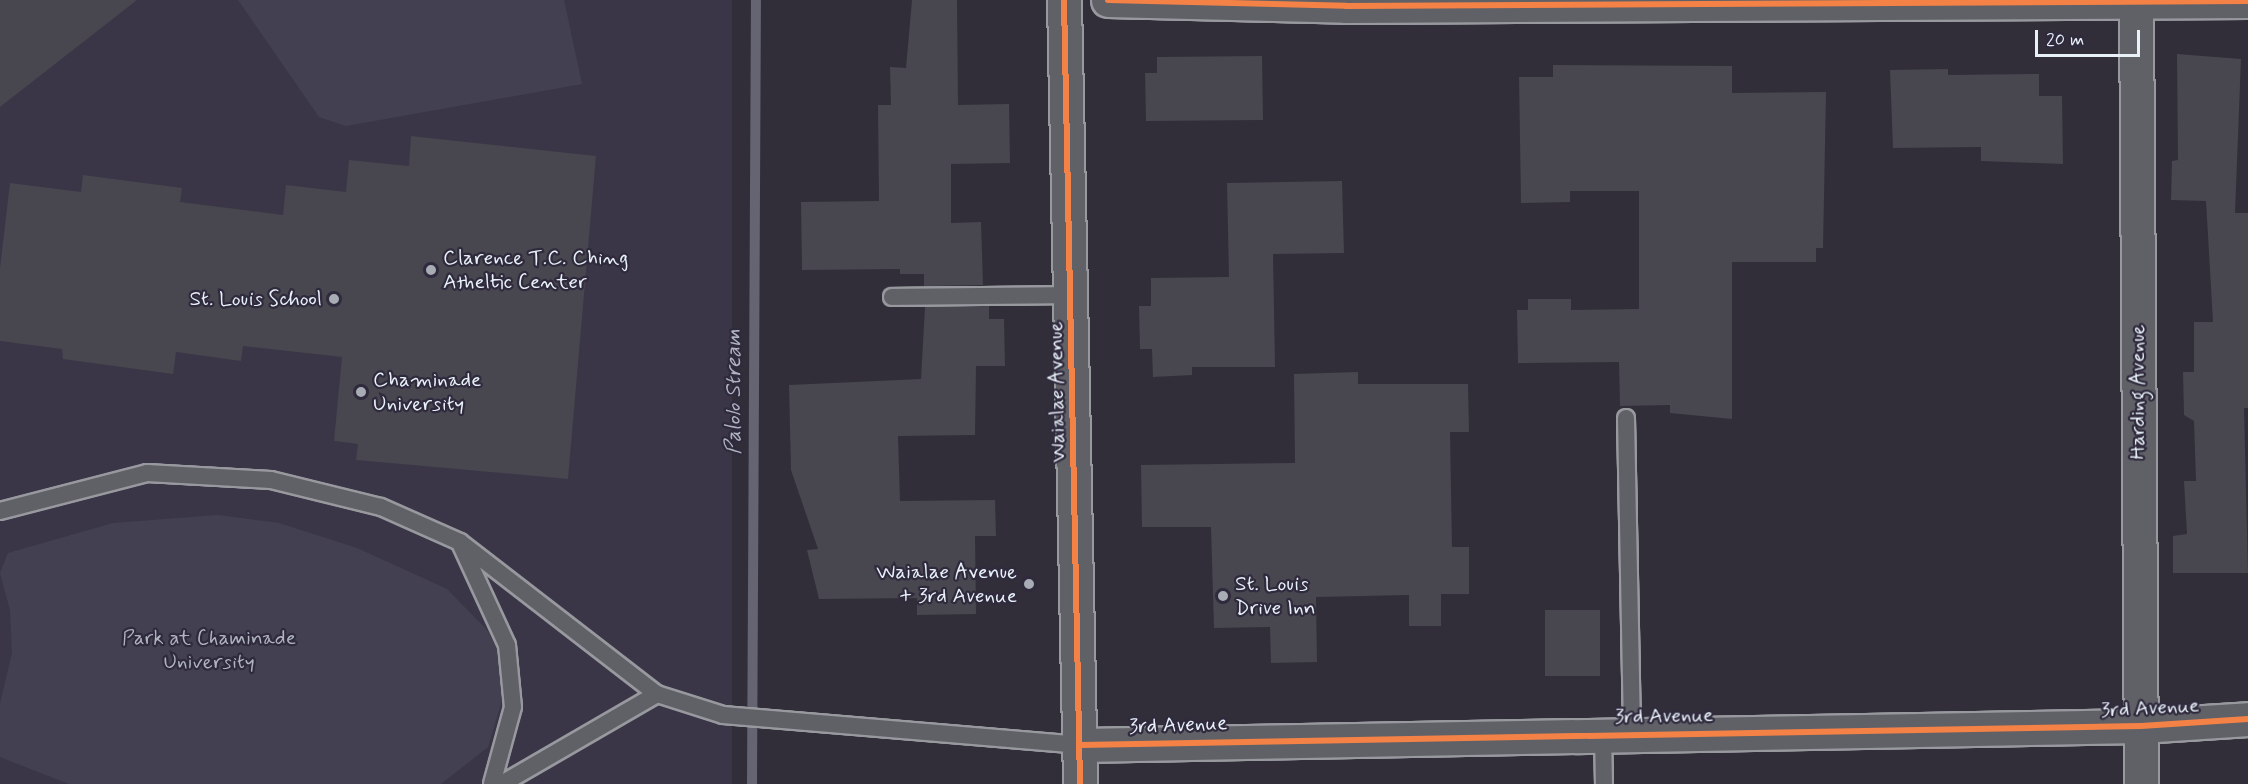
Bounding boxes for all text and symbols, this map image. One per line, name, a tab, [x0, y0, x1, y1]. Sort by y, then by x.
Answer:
scale bar	[2038, 18, 2143, 56]
text: 20 m	[2046, 28, 2084, 52]
place label: Clarence T.C. Ching Atheltic Center	[443, 245, 627, 295]
marker: Clarence T.C. Ching Atheltic Center	[424, 263, 438, 277]
place label: St. Louis School	[188, 286, 322, 312]
marker: St. Louis School	[327, 292, 341, 306]
street label: Waialae Avenue	[1043, 320, 1071, 464]
street label: Harding Avenue	[2125, 322, 2151, 462]
water label: Palolo Stream	[722, 329, 748, 455]
place label: Chaminade University	[373, 367, 481, 417]
marker: Chaminade University	[354, 385, 368, 399]
place label: Waialae Avenue + 3rd Avenue	[873, 559, 1017, 609]
place label: St. Louis Drive Inn	[1235, 571, 1320, 621]
marker: Waialae Avenue + 3rd Avenue	[1022, 577, 1036, 591]
marker: St. Louis Drive Inn	[1216, 589, 1230, 603]
park label: Park at Chaminade University	[117, 625, 301, 675]
street label: 3rd Avenue	[2099, 693, 2201, 723]
street label: 3rd Avenue	[1614, 703, 1714, 729]
street label: 3rd Avenue	[1128, 711, 1228, 739]

